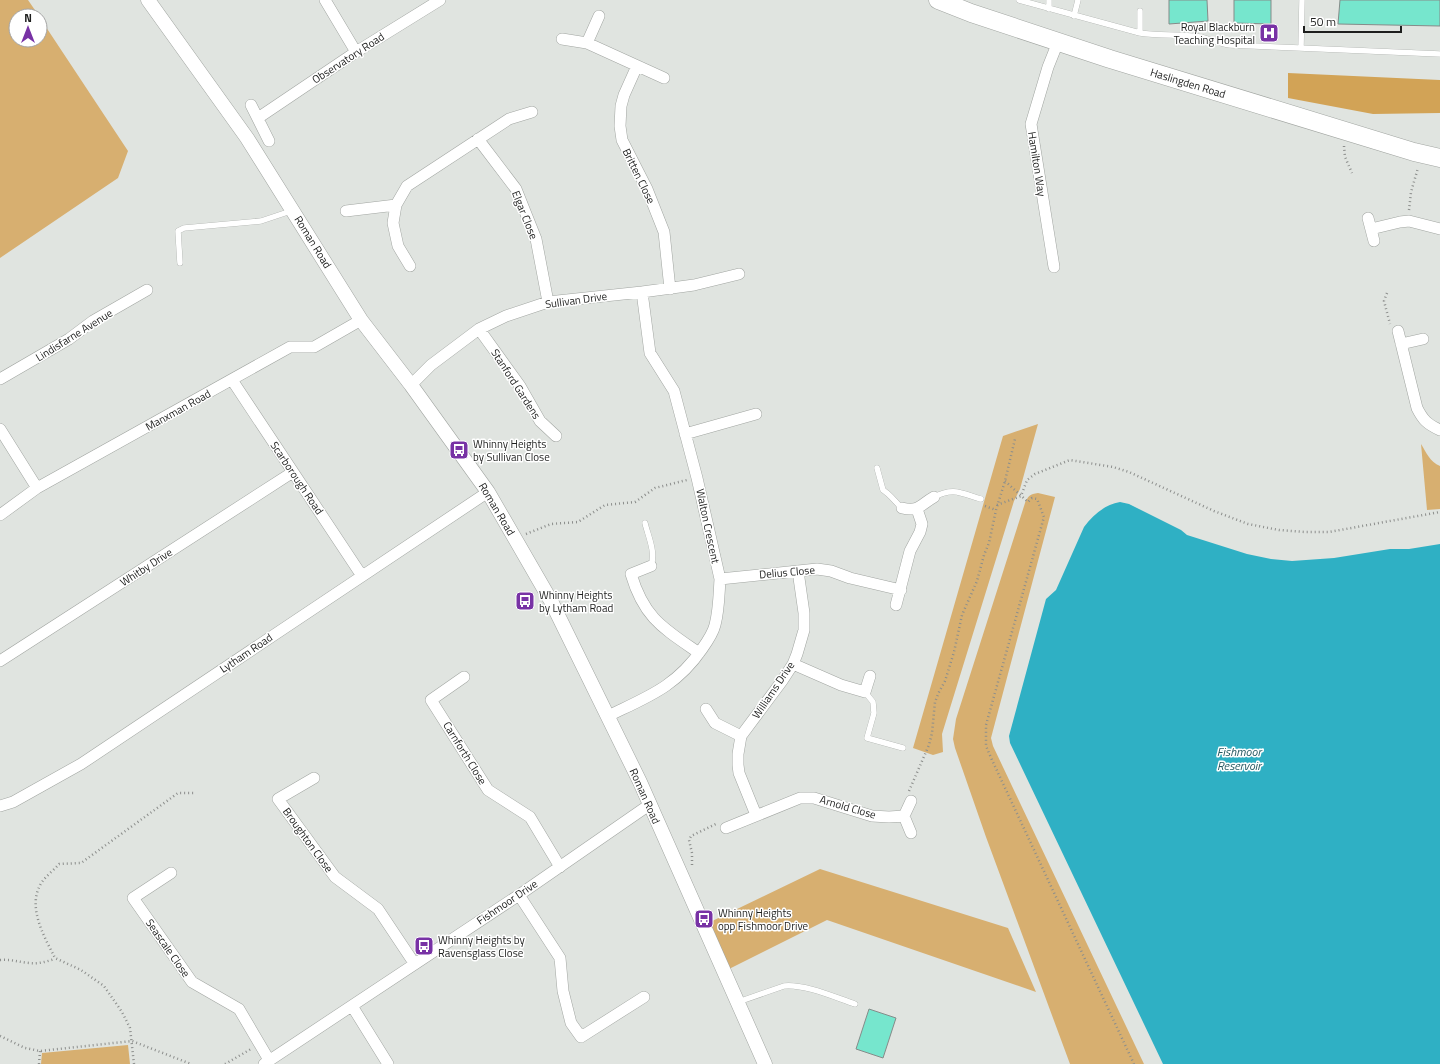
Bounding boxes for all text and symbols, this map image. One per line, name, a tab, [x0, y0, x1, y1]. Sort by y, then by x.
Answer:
north arrow	[8, 8, 48, 48]
scale bar	[1304, 8, 1401, 34]
text: N	[24, 10, 32, 26]
text: 50 m	[1310, 12, 1336, 31]
place label: Royal Blackburn Teaching Hospital	[1174, 19, 1255, 48]
hospital icon: Royal Blackburn Teaching Hospital	[1258, 22, 1280, 44]
street label: Observatory Road	[309, 29, 387, 87]
street label: Haslingden Road	[1148, 64, 1228, 102]
street label: Hamilton Way	[1024, 130, 1050, 198]
street label: Britten Close	[619, 146, 659, 207]
street label: Elgar Close	[508, 188, 542, 242]
street label: Roman Road	[290, 213, 336, 272]
street label: Sullivan Drive	[544, 288, 608, 312]
street label: Lindisfarne Avenue	[32, 305, 116, 365]
street label: Stanford Gardens	[487, 346, 545, 422]
street label: Manxman Road	[142, 385, 214, 435]
place label: Whinny Heights by Sullivan Close	[473, 436, 550, 465]
street label: Scarborough Road	[267, 438, 327, 518]
bus stop icon: Whinny Heights by Sullivan Close	[448, 439, 470, 461]
street label: Roman Road	[475, 479, 519, 539]
street label: Walton Crescent	[692, 487, 724, 565]
street label: Whitby Drive	[117, 544, 176, 590]
street label: Delius Close	[758, 562, 816, 582]
place label: Whinny Heights by Lytham Road	[539, 587, 613, 616]
bus stop icon: Whinny Heights by Lytham Road	[514, 590, 536, 612]
street label: Lytham Road	[216, 629, 276, 677]
street label: Williams Drive	[748, 658, 798, 722]
street label: Carnforth Close	[439, 718, 491, 788]
water label: Fishmoor Reservoir	[1217, 742, 1263, 775]
street label: Roman Road	[626, 766, 664, 827]
street label: Arnold Close	[818, 791, 878, 823]
street label: Broughton Close	[279, 804, 337, 876]
street label: Fishmoor Drive	[473, 875, 541, 928]
place label: Whinny Heights opp Fishmoor Drive	[718, 905, 809, 934]
bus stop icon: Whinny Heights opp Fishmoor Drive	[693, 908, 715, 930]
street label: Seascale Close	[142, 916, 194, 981]
place label: Whinny Heights by Ravensglass Close	[438, 932, 525, 961]
bus stop icon: Whinny Heights by Ravensglass Close	[413, 935, 435, 957]

